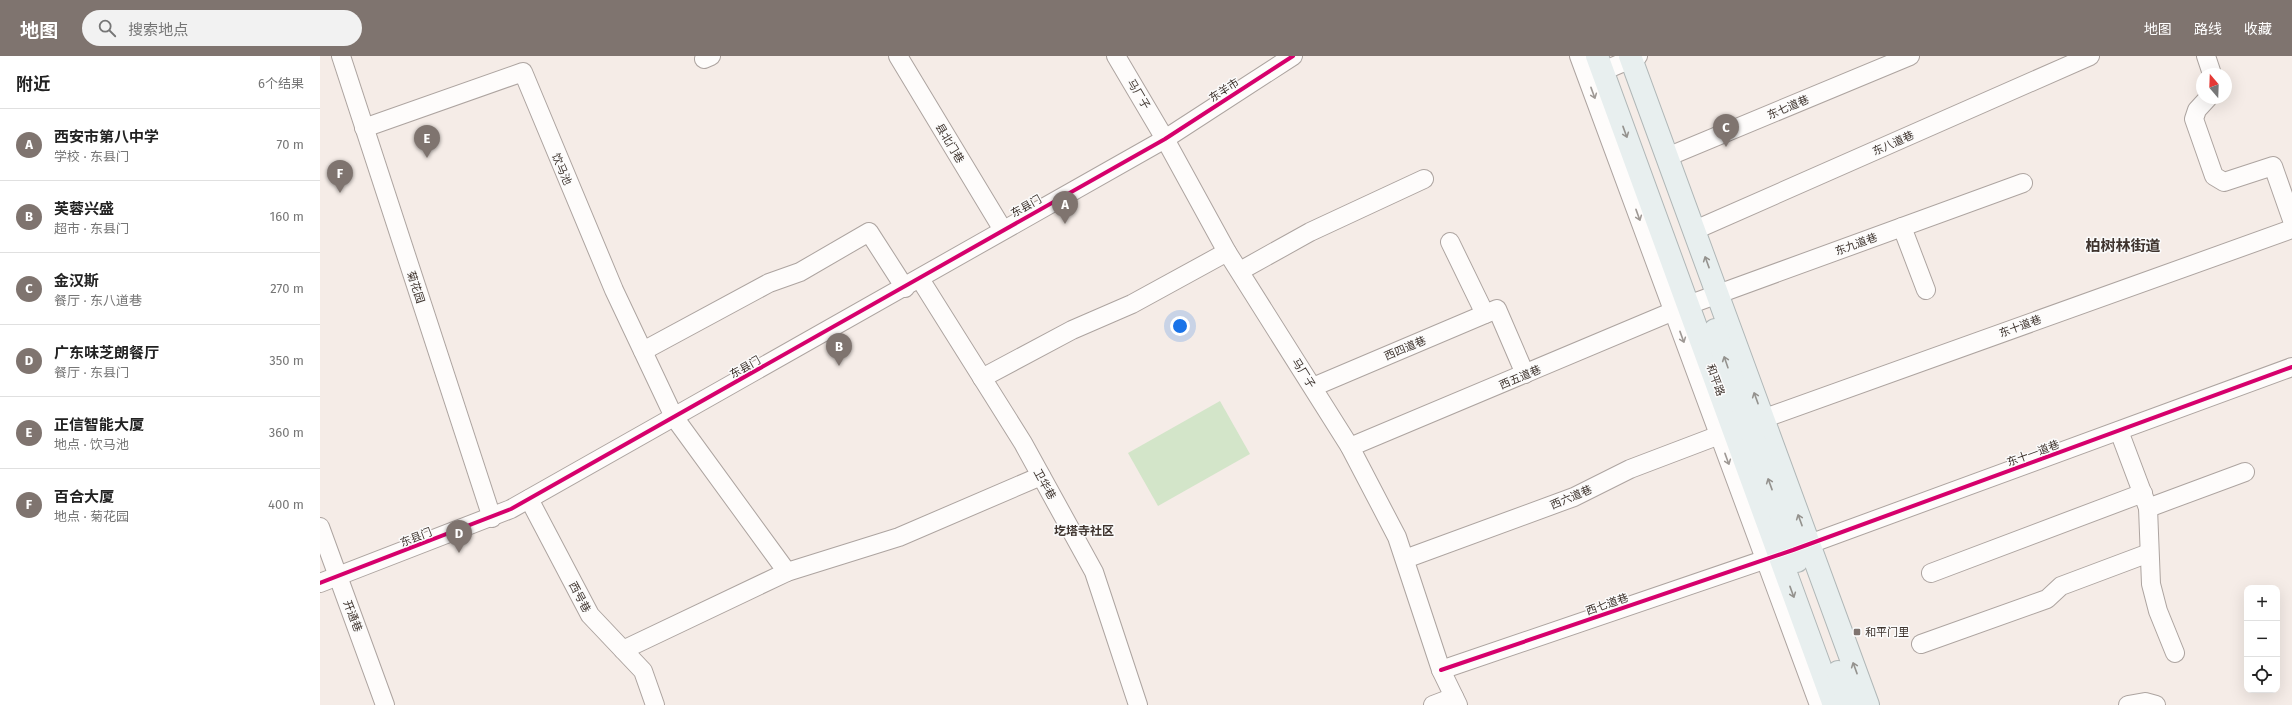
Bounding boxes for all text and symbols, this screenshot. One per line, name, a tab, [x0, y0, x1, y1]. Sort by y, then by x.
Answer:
search box	[82, 10, 362, 46]
icon: search	[96, 17, 118, 39]
text: 地图	[20, 19, 58, 42]
text: 搜索地点	[128, 21, 188, 39]
text: 地图	[2144, 21, 2172, 38]
text: 路线	[2194, 21, 2222, 38]
text: 收藏	[2244, 21, 2272, 38]
north arrow	[2196, 68, 2232, 104]
text: 附近	[16, 74, 50, 95]
text: 6个结果	[258, 76, 304, 91]
street label: 东羊市	[1207, 76, 1242, 105]
street label: 马厂子	[1125, 77, 1153, 112]
one-way arrow	[1589, 86, 1597, 98]
street label: 东七道巷	[1765, 93, 1811, 122]
pin: C	[1713, 114, 1739, 147]
street label: 县北门巷	[933, 121, 966, 165]
pin: E	[414, 125, 440, 158]
one-way arrow	[1622, 125, 1629, 138]
text: 西安市第八中学	[54, 128, 159, 146]
street label: 东八道巷	[1870, 129, 1916, 158]
text: A	[25, 137, 33, 152]
text: 70 m	[277, 137, 304, 152]
text: 学校 · 东县门	[54, 149, 129, 164]
street label: 饮马池	[549, 151, 574, 187]
pin: F	[327, 160, 353, 193]
pin: A	[1052, 191, 1078, 224]
street label: 东县门	[1009, 193, 1044, 220]
text: 芙蓉兴盛	[54, 200, 114, 218]
one-way arrow	[1634, 208, 1642, 220]
text: B	[25, 209, 33, 224]
text: 160 m	[270, 209, 304, 224]
text: 超市 · 东县门	[54, 221, 129, 236]
street label: 东九道巷	[1833, 231, 1879, 258]
district label: 柏树林街道	[2085, 237, 2161, 255]
one-way arrow	[1702, 257, 1710, 269]
street label: 菊花园	[404, 269, 427, 305]
text: 金汉斯	[54, 272, 99, 290]
text: C	[25, 281, 33, 296]
text: 270 m	[270, 281, 304, 296]
text: 餐厅 · 东八道巷	[54, 293, 142, 308]
street label: 东十道巷	[1997, 313, 2043, 340]
your location	[1170, 316, 1190, 336]
one-way arrow	[1679, 330, 1687, 342]
pin: B	[826, 333, 852, 366]
street label: 西四道巷	[1382, 334, 1428, 363]
text: 广东味芝朗餐厅	[54, 344, 159, 362]
text: D	[25, 353, 33, 368]
text: 350 m	[269, 353, 304, 368]
street label: 东县门	[728, 354, 763, 381]
street label: 马厂子	[1289, 356, 1318, 391]
one-way arrow	[1722, 356, 1730, 368]
street label: 和平路	[1704, 362, 1727, 398]
street label: 西五道巷	[1497, 363, 1543, 392]
text: 餐厅 · 东县门	[54, 365, 129, 380]
one-way arrow	[1752, 391, 1759, 404]
text: 正信智能大厦	[54, 416, 144, 434]
text: E	[26, 425, 32, 440]
text: 360 m	[269, 425, 304, 440]
text: 地点 · 饮马池	[54, 437, 129, 452]
street label: 东十一道巷	[2005, 438, 2061, 469]
one-way arrow	[1724, 452, 1732, 464]
street label: 卫华巷	[1031, 467, 1058, 502]
one-way arrow	[1765, 479, 1773, 491]
street label: 西六道巷	[1548, 483, 1594, 512]
text: 百合大厦	[54, 488, 114, 506]
text: F	[26, 497, 32, 512]
text: 400 m	[268, 497, 304, 512]
text: 地点 · 菊花园	[54, 509, 129, 524]
one-way arrow	[1796, 514, 1804, 526]
pin: D	[446, 520, 472, 553]
district label: 圪塔寺社区	[1054, 524, 1114, 538]
street label: 东县门	[398, 525, 434, 549]
street label: 西号巷	[566, 580, 593, 615]
one-way arrow	[1789, 585, 1797, 597]
map controls	[2244, 585, 2280, 693]
button: +	[2244, 585, 2280, 621]
street label: 西七道巷	[1584, 591, 1630, 618]
street label: 开通巷	[341, 598, 365, 634]
button: −	[2244, 621, 2280, 657]
place label: 和平门里	[1865, 626, 1909, 639]
marker: 和平门里	[1852, 627, 1862, 637]
button: locate	[2244, 657, 2280, 693]
one-way arrow	[1850, 663, 1858, 675]

